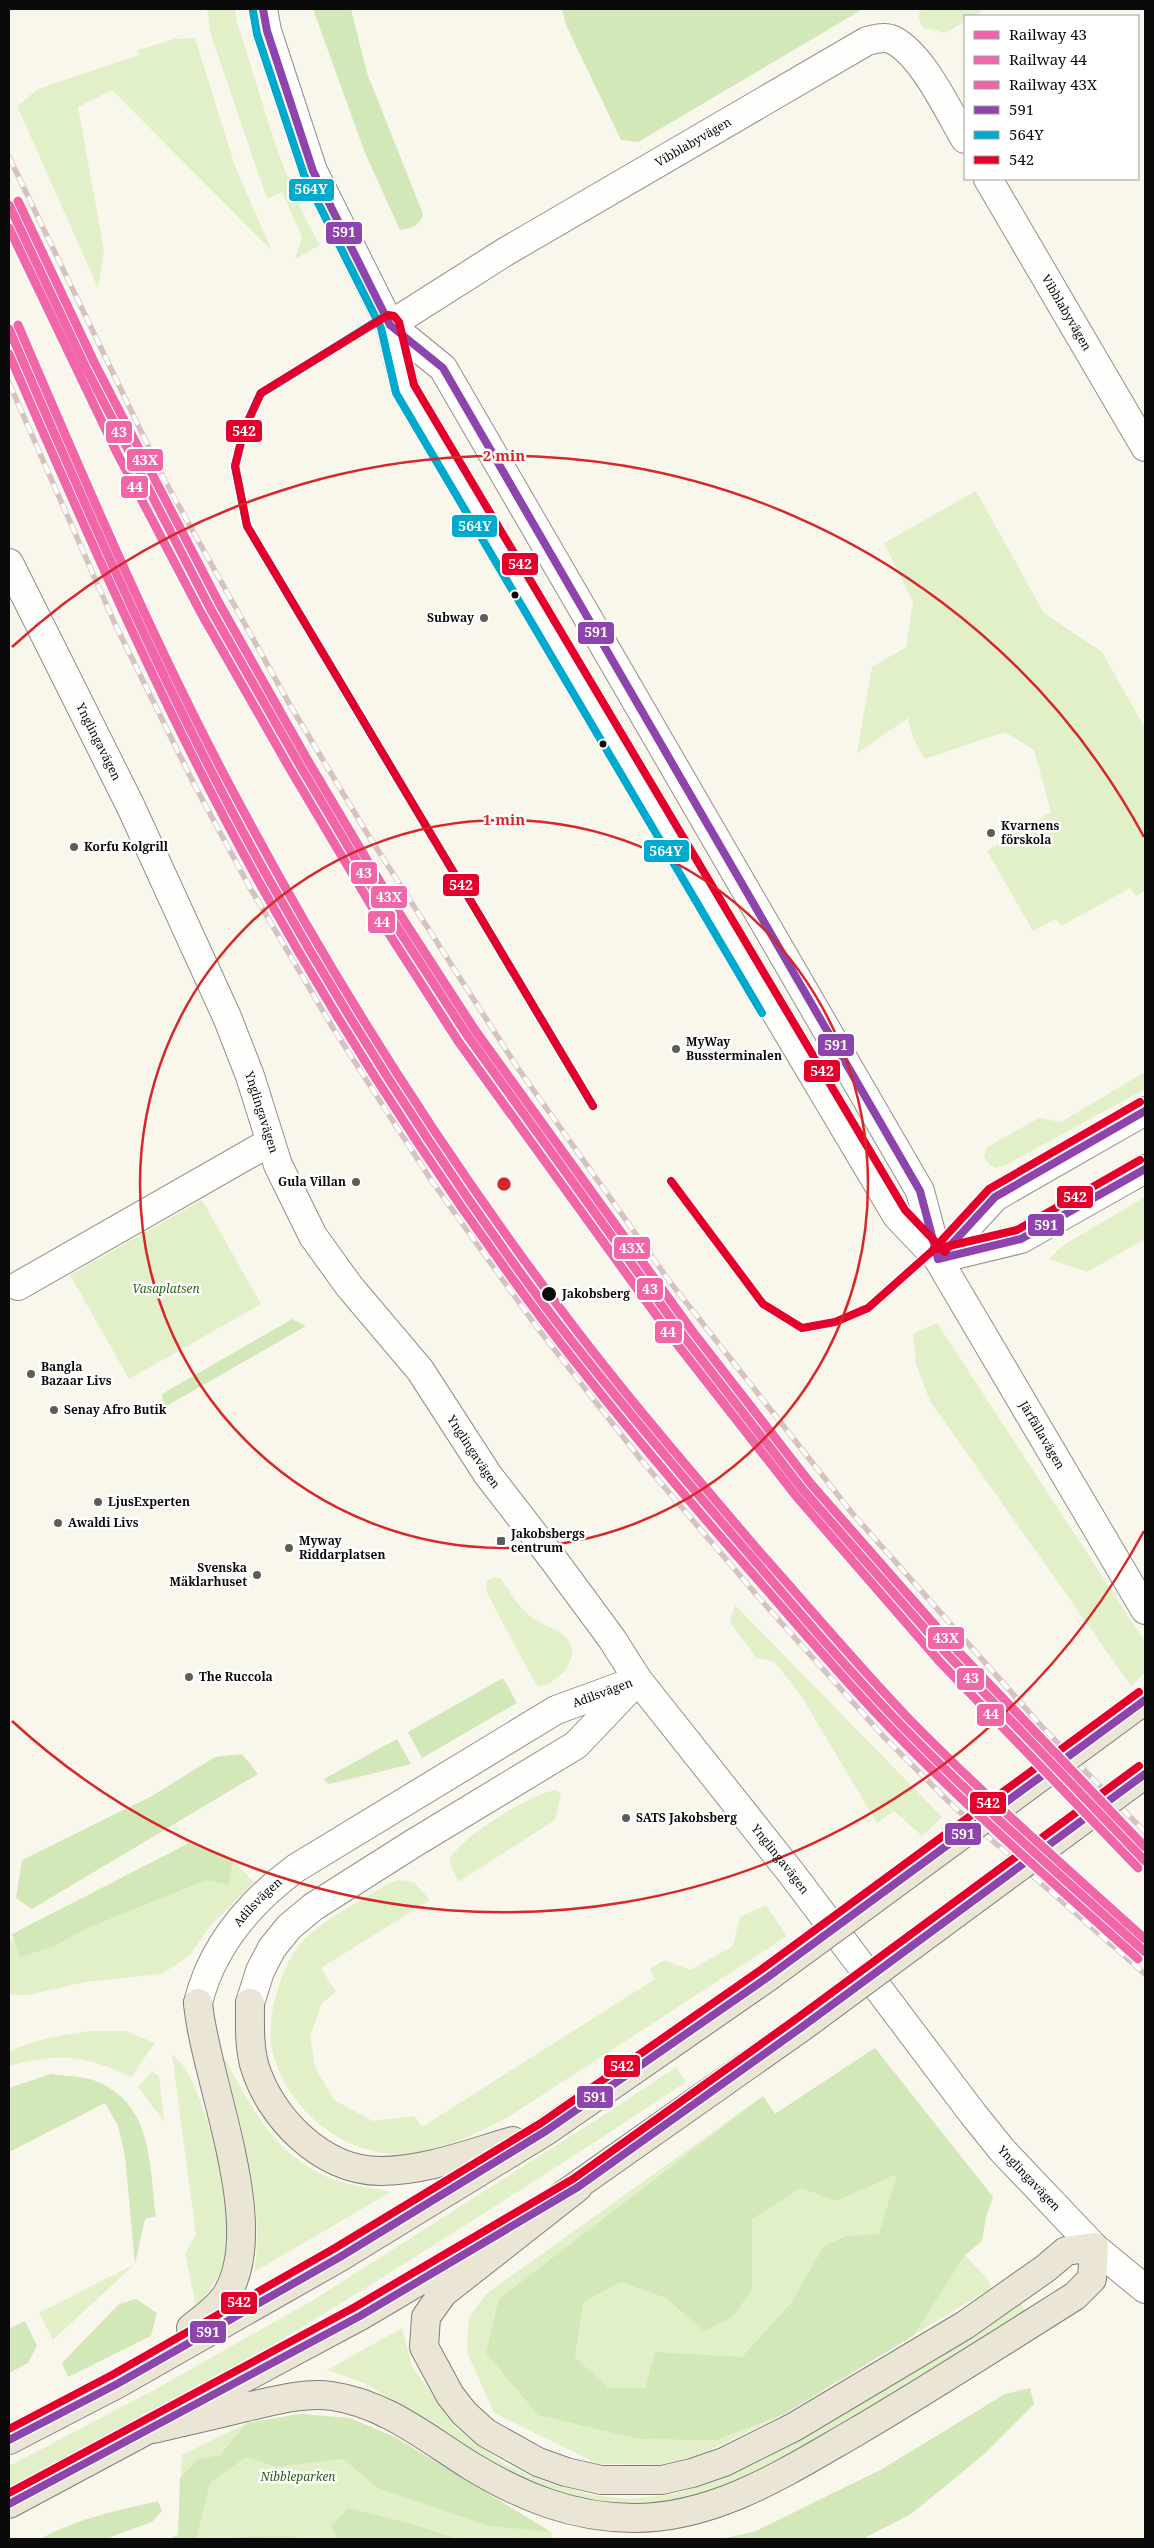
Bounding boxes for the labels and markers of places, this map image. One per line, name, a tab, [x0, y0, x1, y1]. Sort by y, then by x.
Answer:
unlabelled marker	[510, 590, 520, 600]
place label: Subway	[427, 609, 474, 626]
marker: Subway	[478, 612, 490, 624]
unlabelled marker	[598, 739, 608, 749]
place label: Kvarnens förskola	[1001, 817, 1059, 848]
marker: Kvarnens förskola	[985, 827, 997, 839]
place label: Korfu Kolgrill	[84, 838, 169, 855]
marker: Korfu Kolgrill	[68, 841, 80, 853]
place label: MyWay Bussterminalen	[686, 1033, 782, 1064]
marker: MyWay Bussterminalen	[670, 1043, 682, 1055]
place label: Gula Villan	[278, 1173, 346, 1190]
centre of rings	[495, 1175, 513, 1193]
marker: Gula Villan	[350, 1176, 362, 1188]
marker: Jakobsberg	[540, 1285, 558, 1303]
place label: Jakobsberg	[561, 1285, 630, 1302]
place label: Bangla Bazaar Livs	[41, 1358, 112, 1389]
marker: Bangla Bazaar Livs	[25, 1368, 37, 1380]
place label: Senay Afro Butik	[64, 1401, 167, 1418]
marker: Senay Afro Butik	[48, 1404, 60, 1416]
place label: LjusExperten	[108, 1493, 190, 1510]
marker: LjusExperten	[92, 1496, 104, 1508]
place label: Awaldi Livs	[68, 1514, 139, 1531]
marker: Awaldi Livs	[52, 1517, 64, 1529]
place label: Jakobsbergs centrum	[510, 1525, 585, 1556]
place label: Myway Riddarplatsen	[299, 1532, 386, 1563]
marker: Jakobsbergs centrum	[495, 1535, 507, 1547]
marker: Myway Riddarplatsen	[283, 1542, 295, 1554]
place label: Svenska Mäklarhuset	[170, 1559, 247, 1590]
marker: Svenska Mäklarhuset	[251, 1569, 263, 1581]
place label: The Ruccola	[199, 1668, 273, 1685]
marker: The Ruccola	[183, 1671, 195, 1683]
place label: SATS Jakobsberg	[636, 1809, 737, 1826]
marker: SATS Jakobsberg	[620, 1812, 632, 1824]

